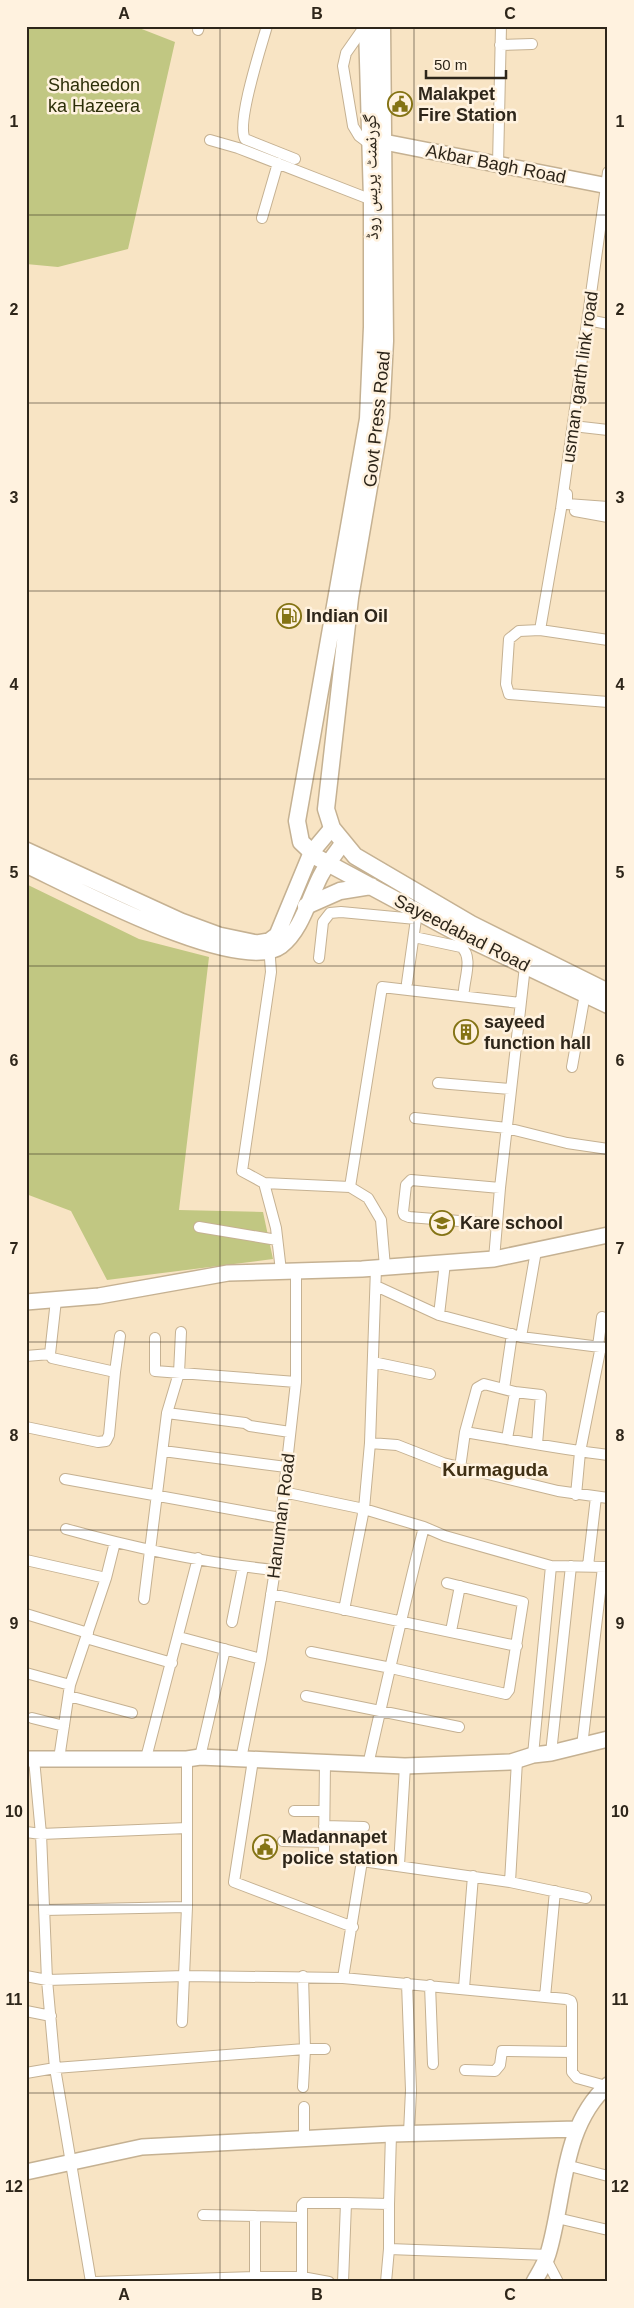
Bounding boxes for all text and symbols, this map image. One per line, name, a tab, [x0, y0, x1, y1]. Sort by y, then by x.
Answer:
text: A	[118, 5, 130, 22]
text: B	[311, 5, 323, 22]
text: C	[504, 5, 516, 22]
scale bar	[426, 48, 506, 80]
text: 50 m	[434, 56, 467, 73]
park label: Shaheedon ka Hazeera	[48, 75, 141, 116]
place label: Malakpet Fire Station	[418, 84, 517, 125]
public building icon: Malakpet Fire Station	[387, 91, 413, 117]
text: 1	[10, 113, 19, 130]
street label: گورنمنٹ پریس روڈ	[360, 113, 383, 240]
text: 1	[616, 113, 625, 130]
street label: Akbar Bagh Road	[424, 141, 568, 187]
street label: usman garth link road	[558, 290, 602, 464]
text: 2	[10, 301, 19, 318]
text: 2	[616, 301, 625, 318]
street label: Govt Press Road	[360, 350, 394, 488]
text: 3	[10, 489, 19, 506]
text: 3	[616, 489, 625, 506]
fuel station icon: Indian Oil	[276, 603, 302, 629]
place label: Indian Oil	[306, 606, 388, 626]
text: 4	[10, 676, 19, 693]
text: 4	[616, 676, 625, 693]
text: 5	[10, 864, 19, 881]
text: 5	[616, 864, 625, 881]
street label: Sayeedabad Road	[391, 890, 533, 976]
place label: sayeed function hall	[484, 1012, 591, 1053]
building icon: sayeed function hall	[453, 1019, 479, 1045]
text: 6	[10, 1052, 19, 1069]
text: 6	[616, 1052, 625, 1069]
school or university icon: Kare school	[429, 1210, 455, 1236]
place label: Kare school	[460, 1213, 563, 1233]
text: 7	[10, 1240, 19, 1257]
text: 7	[616, 1240, 625, 1257]
text: 8	[10, 1427, 19, 1444]
text: 8	[616, 1427, 625, 1444]
street label: Hanuman Road	[263, 1452, 299, 1580]
district label: Kurmaguda	[442, 1459, 548, 1480]
text: 9	[10, 1615, 19, 1632]
text: 9	[616, 1615, 625, 1632]
text: 10	[5, 1803, 23, 1820]
text: 10	[611, 1803, 629, 1820]
place label: Madannapet police station	[282, 1827, 398, 1868]
public building icon: Madannapet police station	[252, 1834, 278, 1860]
text: 11	[6, 1991, 23, 2008]
text: 11	[612, 1991, 629, 2008]
text: 12	[5, 2178, 23, 2195]
text: 12	[611, 2178, 629, 2195]
text: A	[118, 2286, 130, 2303]
text: B	[311, 2286, 323, 2303]
text: C	[504, 2286, 516, 2303]

